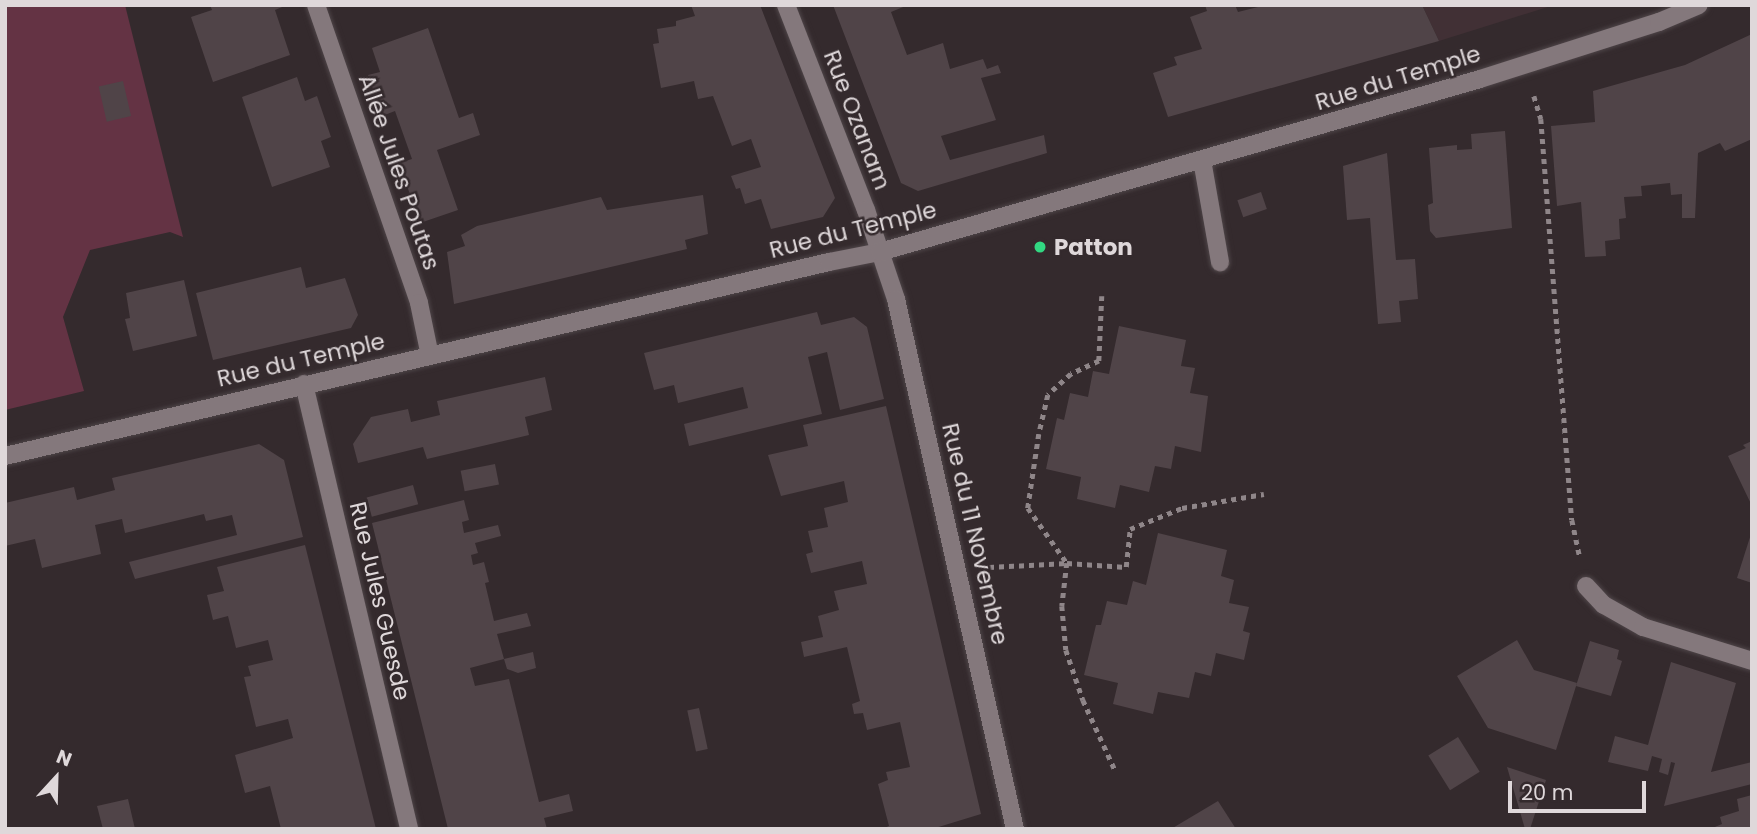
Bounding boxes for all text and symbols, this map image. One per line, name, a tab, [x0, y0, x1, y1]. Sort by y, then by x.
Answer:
street label: Rue du Temple	[1312, 40, 1484, 116]
street label: Rue Ozanam	[818, 46, 896, 194]
street label: Allée Jules Poutas	[353, 71, 445, 273]
street label: Rue du Temple	[767, 196, 939, 264]
place label: Patton	[1054, 233, 1133, 261]
marker: Patton	[1032, 239, 1048, 255]
street label: Rue du Temple	[214, 327, 388, 393]
street label: Rue du 11 Novembre	[936, 421, 1014, 647]
street label: Rue Jules Guesde	[344, 499, 416, 703]
north arrow	[21, 743, 91, 813]
text: N	[52, 743, 76, 773]
scale bar	[1512, 768, 1650, 812]
text: 20 m	[1521, 778, 1574, 807]

